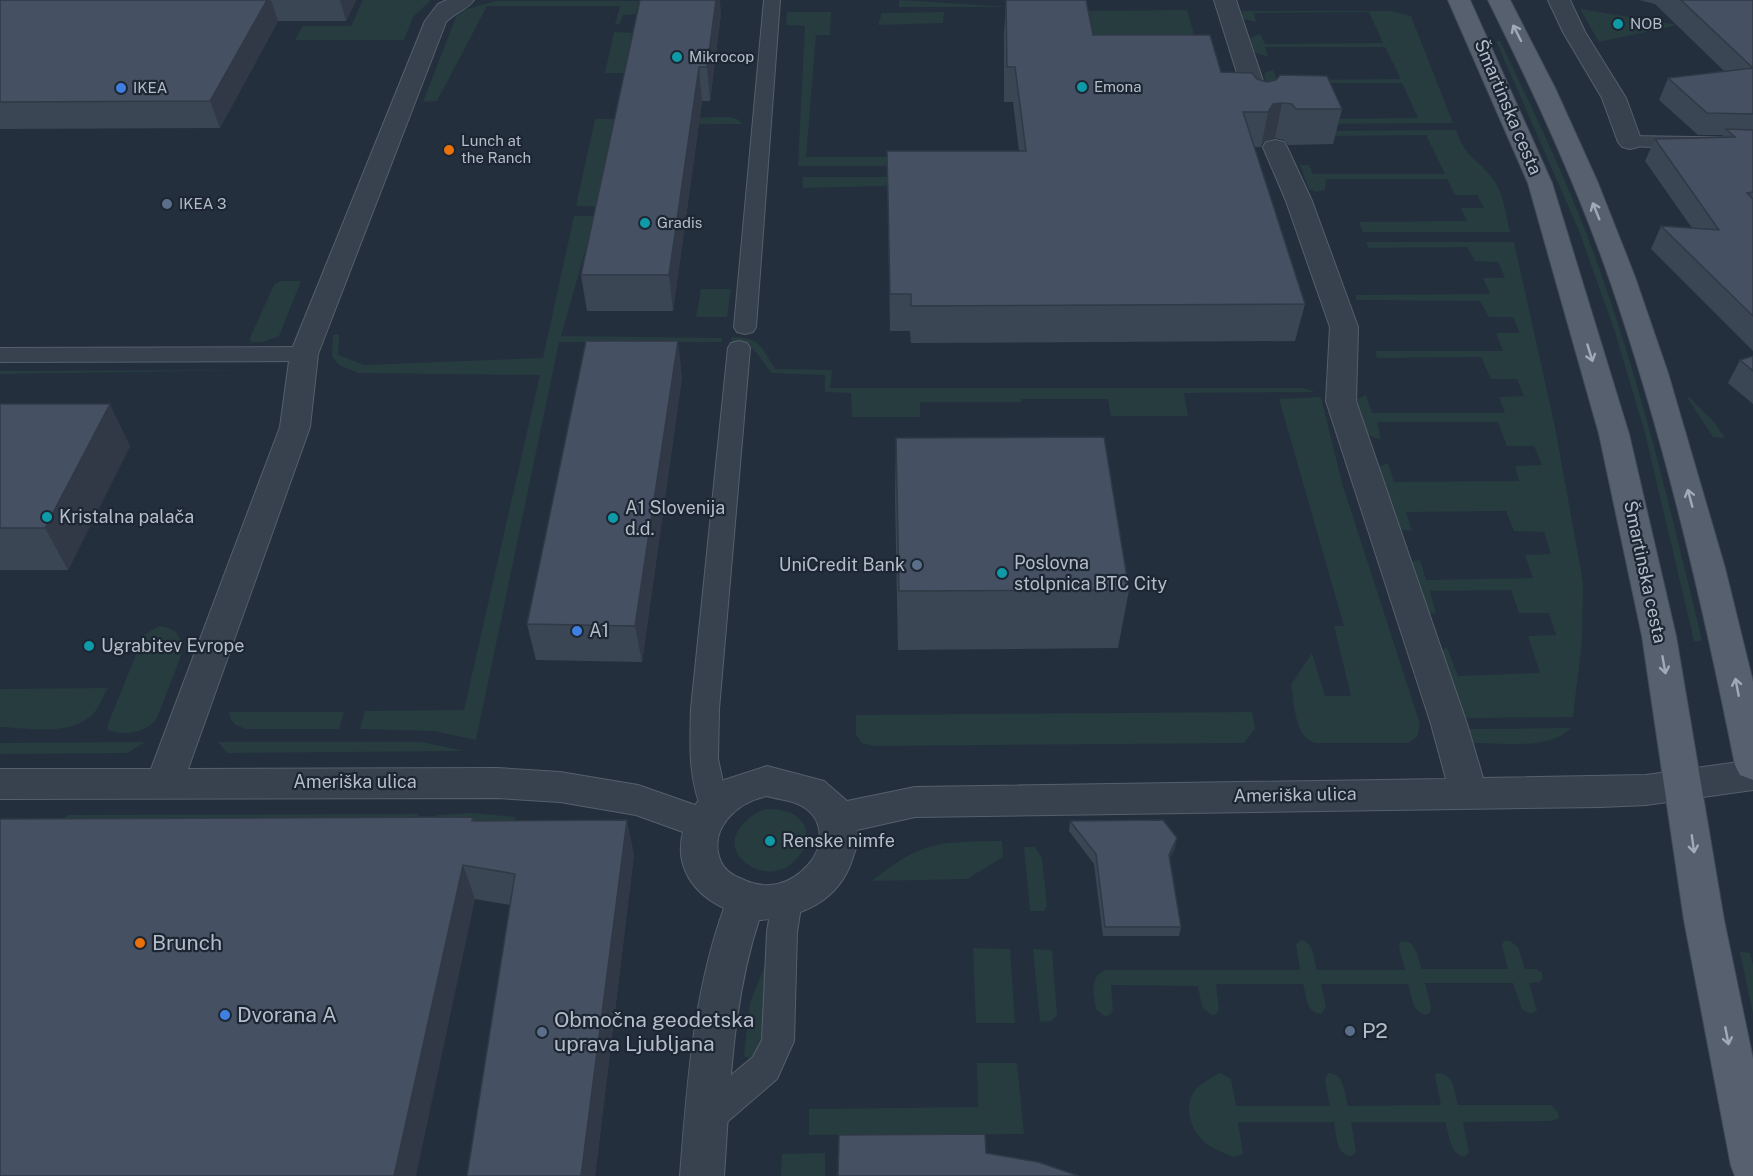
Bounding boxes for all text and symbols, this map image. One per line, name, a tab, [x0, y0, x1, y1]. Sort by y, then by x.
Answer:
place label: NOB	[1630, 15, 1662, 32]
marker: NOB	[1611, 17, 1625, 31]
one-way arrow	[1510, 24, 1522, 42]
street label: Šmartinska cesta	[1470, 36, 1546, 178]
place label: Mikrocop	[689, 48, 754, 65]
marker: Mikrocop	[670, 50, 684, 64]
place label: Emona	[1094, 78, 1142, 95]
place label: IKEA	[133, 79, 168, 96]
marker: Emona	[1075, 80, 1089, 94]
marker: IKEA	[114, 81, 128, 95]
place label: Lunch at the Ranch	[461, 132, 531, 166]
marker: Lunch at the Ranch	[442, 143, 456, 157]
place label: IKEA 3	[179, 195, 226, 212]
marker: IKEA 3	[160, 197, 174, 211]
one-way arrow	[1590, 202, 1601, 221]
place label: Gradis	[657, 214, 702, 231]
marker: Gradis	[638, 216, 652, 230]
one-way arrow	[1585, 343, 1596, 362]
one-way arrow	[1684, 489, 1695, 508]
place label: A1 Slovenija d.d.	[625, 497, 725, 539]
street label: Šmartinska cesta	[1620, 499, 1671, 645]
place label: Kristalna palača	[59, 506, 194, 527]
marker: Kristalna palača	[40, 510, 54, 524]
marker: A1 Slovenija d.d.	[606, 511, 620, 525]
place label: Poslovna stolpnica BTC City	[1014, 552, 1168, 594]
place label: UniCredit Bank	[779, 554, 905, 575]
marker: UniCredit Bank	[910, 558, 924, 572]
marker: Poslovna stolpnica BTC City	[995, 566, 1009, 580]
place label: A1	[589, 620, 609, 641]
marker: A1	[570, 624, 584, 638]
place label: Ugrabitev Evrope	[101, 635, 244, 656]
marker: Ugrabitev Evrope	[82, 639, 96, 653]
one-way arrow	[1659, 654, 1670, 674]
one-way arrow	[1731, 678, 1742, 697]
street label: Ameriška ulica	[293, 771, 417, 792]
street label: Ameriška ulica	[1233, 783, 1357, 806]
place label: Renske nimfe	[782, 830, 895, 851]
one-way arrow	[1687, 833, 1698, 853]
marker: Renske nimfe	[763, 834, 777, 848]
place label: Brunch	[152, 930, 222, 955]
marker: Brunch	[133, 936, 147, 950]
place label: Dvorana A	[237, 1002, 337, 1027]
place label: Območna geodetska uprava Ljubljana	[554, 1007, 754, 1056]
marker: Dvorana A	[218, 1008, 232, 1022]
place label: P2	[1362, 1018, 1388, 1043]
marker: P2	[1343, 1024, 1357, 1038]
marker: Območna geodetska uprava Ljubljana	[535, 1025, 549, 1039]
one-way arrow	[1722, 1025, 1733, 1045]

